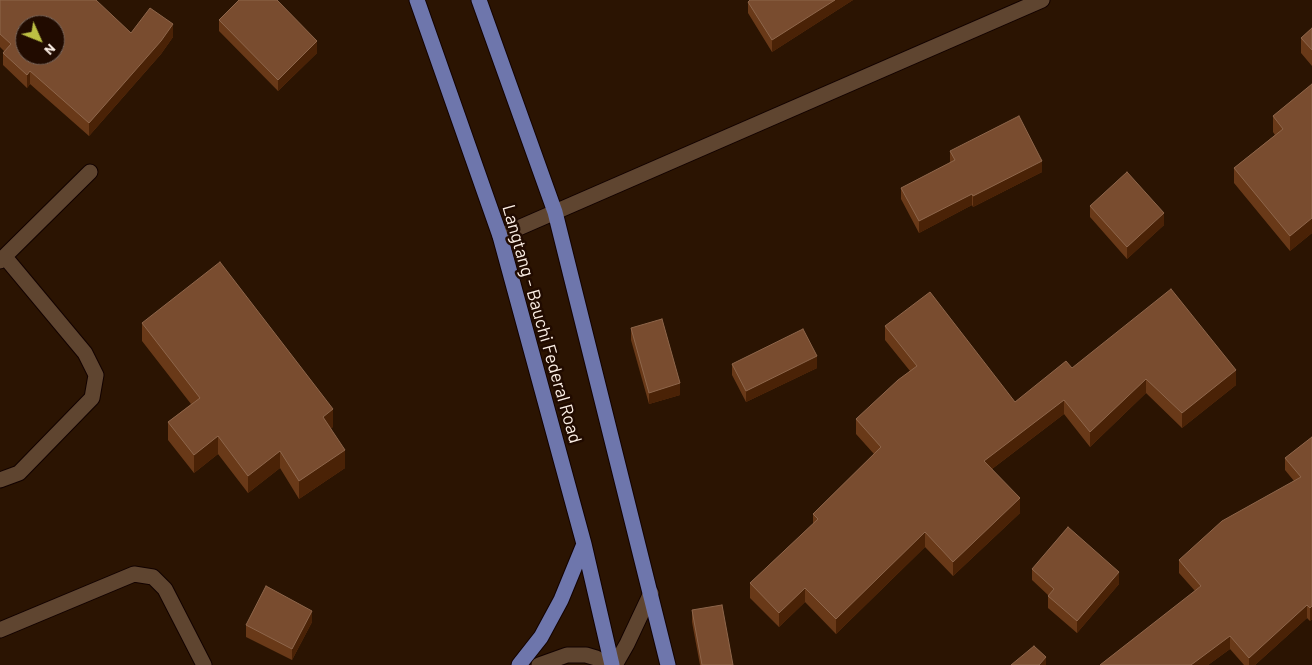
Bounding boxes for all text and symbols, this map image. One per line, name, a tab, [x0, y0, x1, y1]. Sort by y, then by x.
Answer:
north arrow	[15, 15, 65, 65]
text: N	[41, 41, 60, 59]
street label: Langtang - Bauchi Federal Road	[498, 202, 586, 446]

